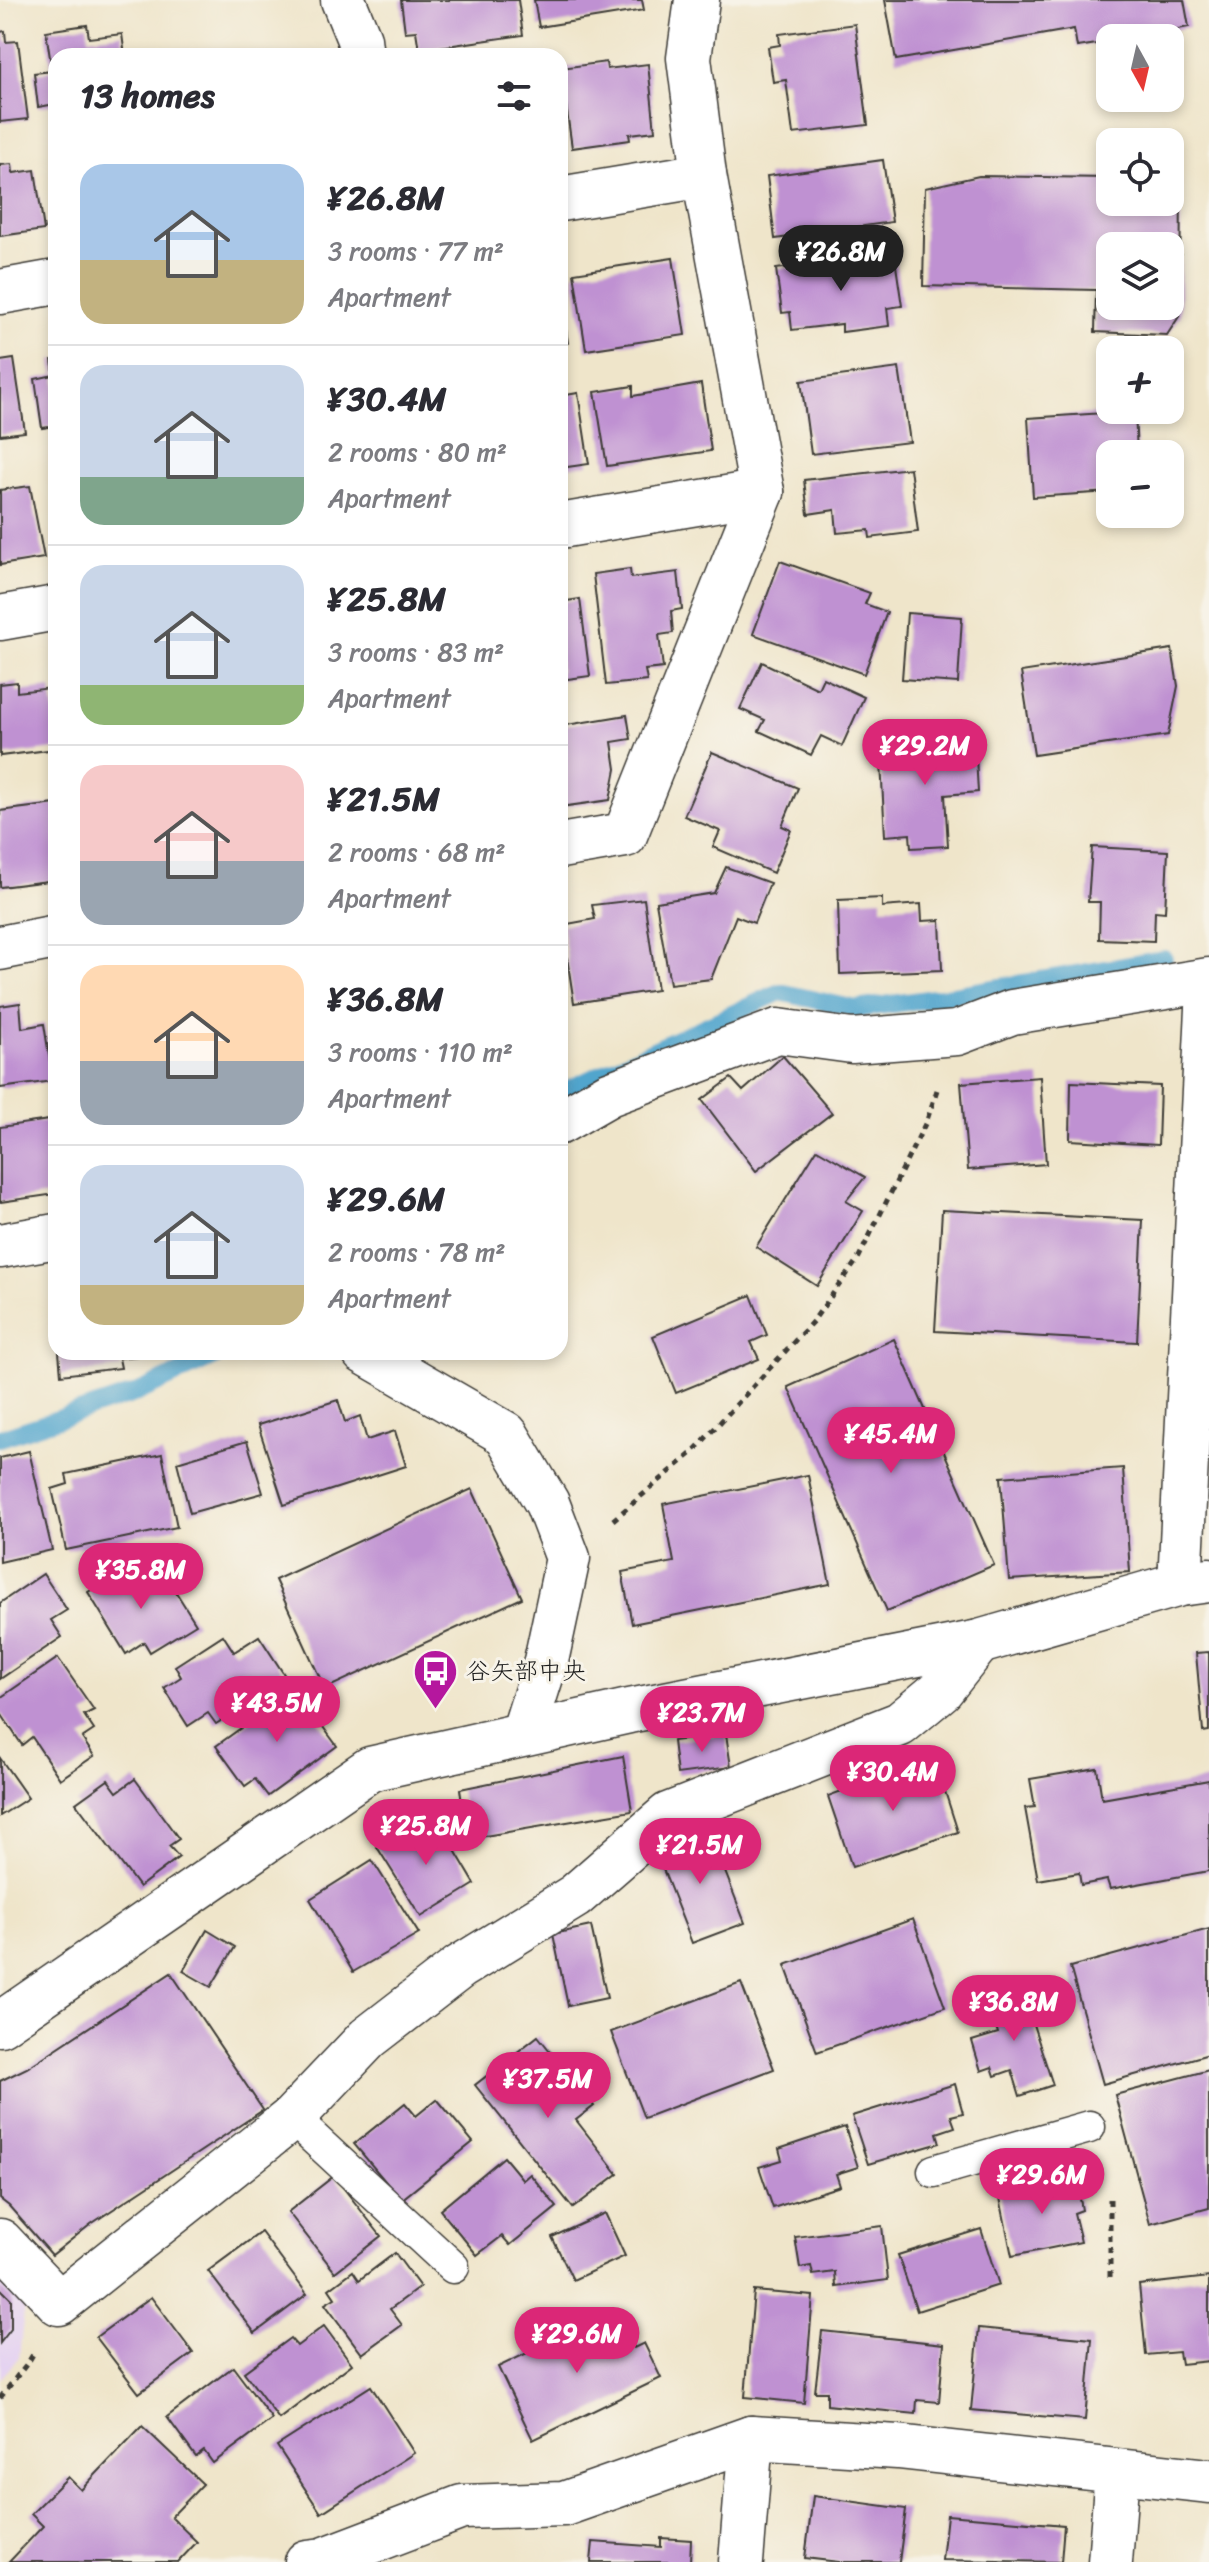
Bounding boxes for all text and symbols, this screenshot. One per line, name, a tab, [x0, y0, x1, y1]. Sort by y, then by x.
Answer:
north arrow	[1096, 24, 1184, 112]
map controls	[1096, 24, 1184, 528]
text: 13 homes	[80, 66, 215, 126]
icon: filters	[492, 74, 536, 118]
button: locate	[1096, 128, 1184, 216]
text: ¥26.8M	[328, 168, 444, 228]
icon: home	[144, 196, 240, 292]
pin: ¥26.8M	[776, 225, 906, 293]
text: 3 rooms · 77 m²	[328, 228, 504, 274]
text: ¥26.8M	[797, 228, 885, 274]
button: layers	[1096, 232, 1184, 320]
text: Apartment	[328, 274, 451, 320]
button: +	[1096, 336, 1184, 424]
text: ¥30.4M	[328, 369, 446, 429]
icon: home	[144, 397, 240, 493]
text: 2 rooms · 80 m²	[328, 429, 507, 475]
button: −	[1096, 440, 1184, 528]
text: Apartment	[328, 475, 451, 521]
text: ¥25.8M	[328, 569, 446, 629]
icon: home	[144, 597, 240, 693]
text: 3 rooms · 83 m²	[328, 629, 504, 675]
text: Apartment	[328, 675, 451, 721]
pin: ¥29.2M	[860, 719, 990, 787]
text: ¥29.2M	[880, 722, 970, 768]
text: ¥21.5M	[328, 769, 440, 829]
icon: home	[144, 797, 240, 893]
text: 2 rooms · 68 m²	[328, 829, 505, 875]
text: Apartment	[328, 875, 451, 921]
text: ¥36.8M	[328, 969, 443, 1029]
icon: home	[144, 997, 240, 1093]
text: 3 rooms · 110 m²	[328, 1029, 513, 1075]
text: Apartment	[328, 1075, 451, 1121]
text: ¥29.6M	[328, 1169, 445, 1229]
icon: home	[144, 1197, 240, 1293]
text: 2 rooms · 78 m²	[328, 1229, 505, 1275]
text: Apartment	[328, 1275, 451, 1321]
pin: ¥45.4M	[826, 1407, 956, 1475]
text: ¥45.4M	[845, 1410, 937, 1456]
pin: ¥35.8M	[76, 1543, 206, 1611]
text: ¥35.8M	[96, 1546, 186, 1592]
bus stop icon: 谷矢部中央	[411, 1647, 459, 1710]
place label: 谷矢部中央	[466, 1650, 586, 1692]
pin: ¥43.5M	[212, 1676, 342, 1744]
text: ¥43.5M	[232, 1679, 322, 1725]
pin: ¥23.7M	[637, 1686, 767, 1754]
text: ¥23.7M	[658, 1689, 746, 1735]
pin: ¥30.4M	[828, 1745, 958, 1813]
text: ¥30.4M	[848, 1748, 938, 1794]
pin: ¥25.8M	[361, 1799, 491, 1867]
text: ¥25.8M	[381, 1802, 471, 1848]
pin: ¥21.5M	[635, 1818, 765, 1886]
text: ¥21.5M	[657, 1821, 743, 1867]
pin: ¥36.8M	[949, 1975, 1079, 2043]
text: ¥36.8M	[970, 1978, 1058, 2024]
pin: ¥37.5M	[483, 2052, 613, 2120]
text: ¥37.5M	[504, 2055, 592, 2101]
pin: ¥29.6M	[977, 2148, 1107, 2216]
text: ¥29.6M	[997, 2151, 1087, 2197]
pin: ¥29.6M	[512, 2307, 642, 2375]
text: ¥29.6M	[532, 2310, 622, 2356]

